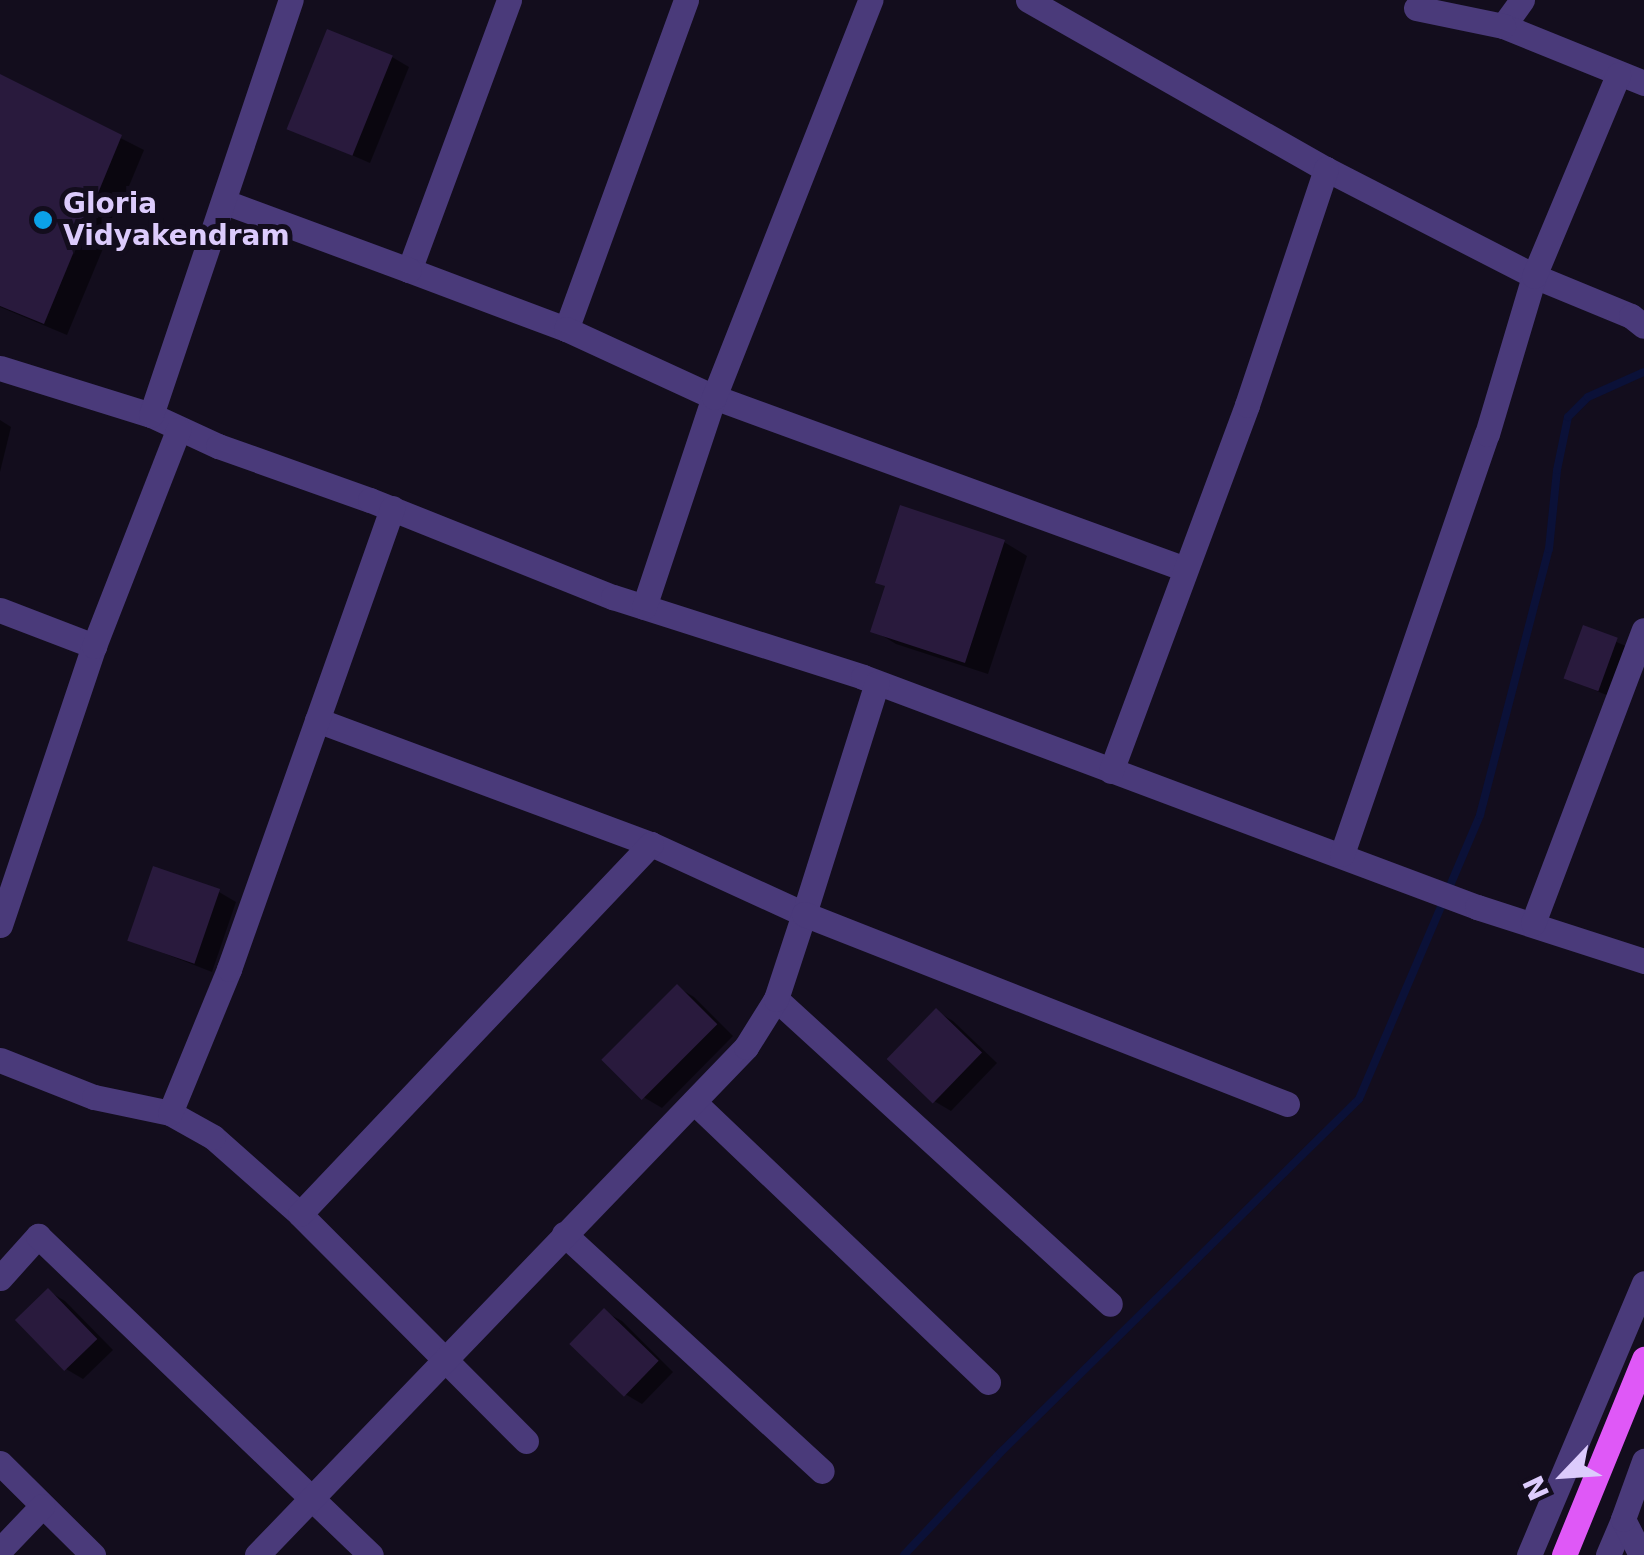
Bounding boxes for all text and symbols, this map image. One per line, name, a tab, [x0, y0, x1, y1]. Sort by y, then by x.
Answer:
place label: Gloria Vidyakendram	[63, 187, 290, 253]
marker: Gloria Vidyakendram	[32, 209, 54, 231]
north arrow	[1514, 1425, 1614, 1525]
text: N	[1516, 1470, 1556, 1505]

